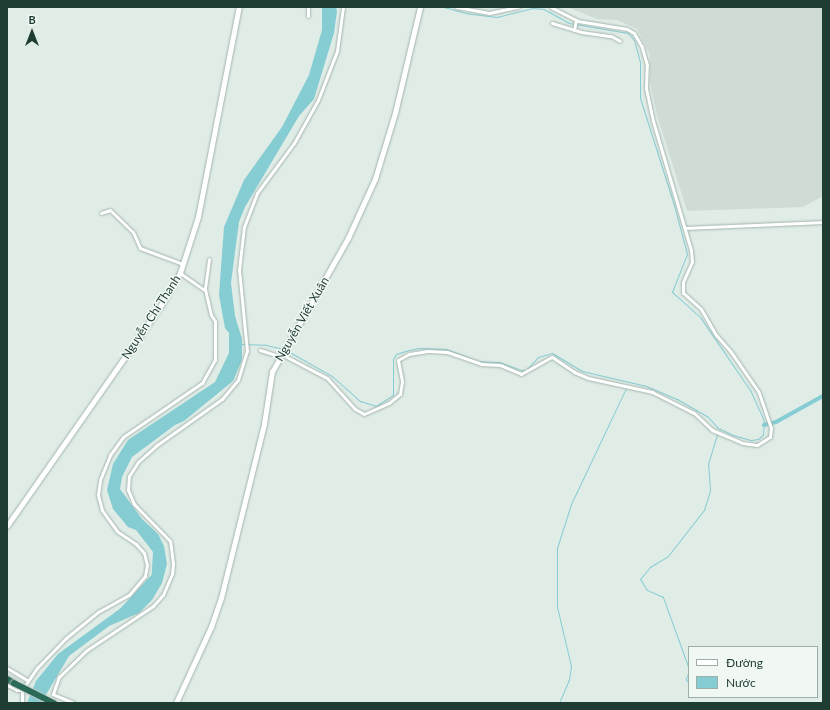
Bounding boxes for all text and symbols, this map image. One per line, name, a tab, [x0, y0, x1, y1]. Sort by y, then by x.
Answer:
north arrow	[12, 12, 52, 52]
text: B	[28, 13, 36, 26]
street label: Nguyễn Chí Thanh	[118, 272, 184, 362]
street label: Nguyễn Viết Xuân	[272, 274, 332, 364]
legend	[688, 646, 818, 698]
text: Đường	[726, 655, 763, 670]
text: Nước	[726, 675, 756, 690]

